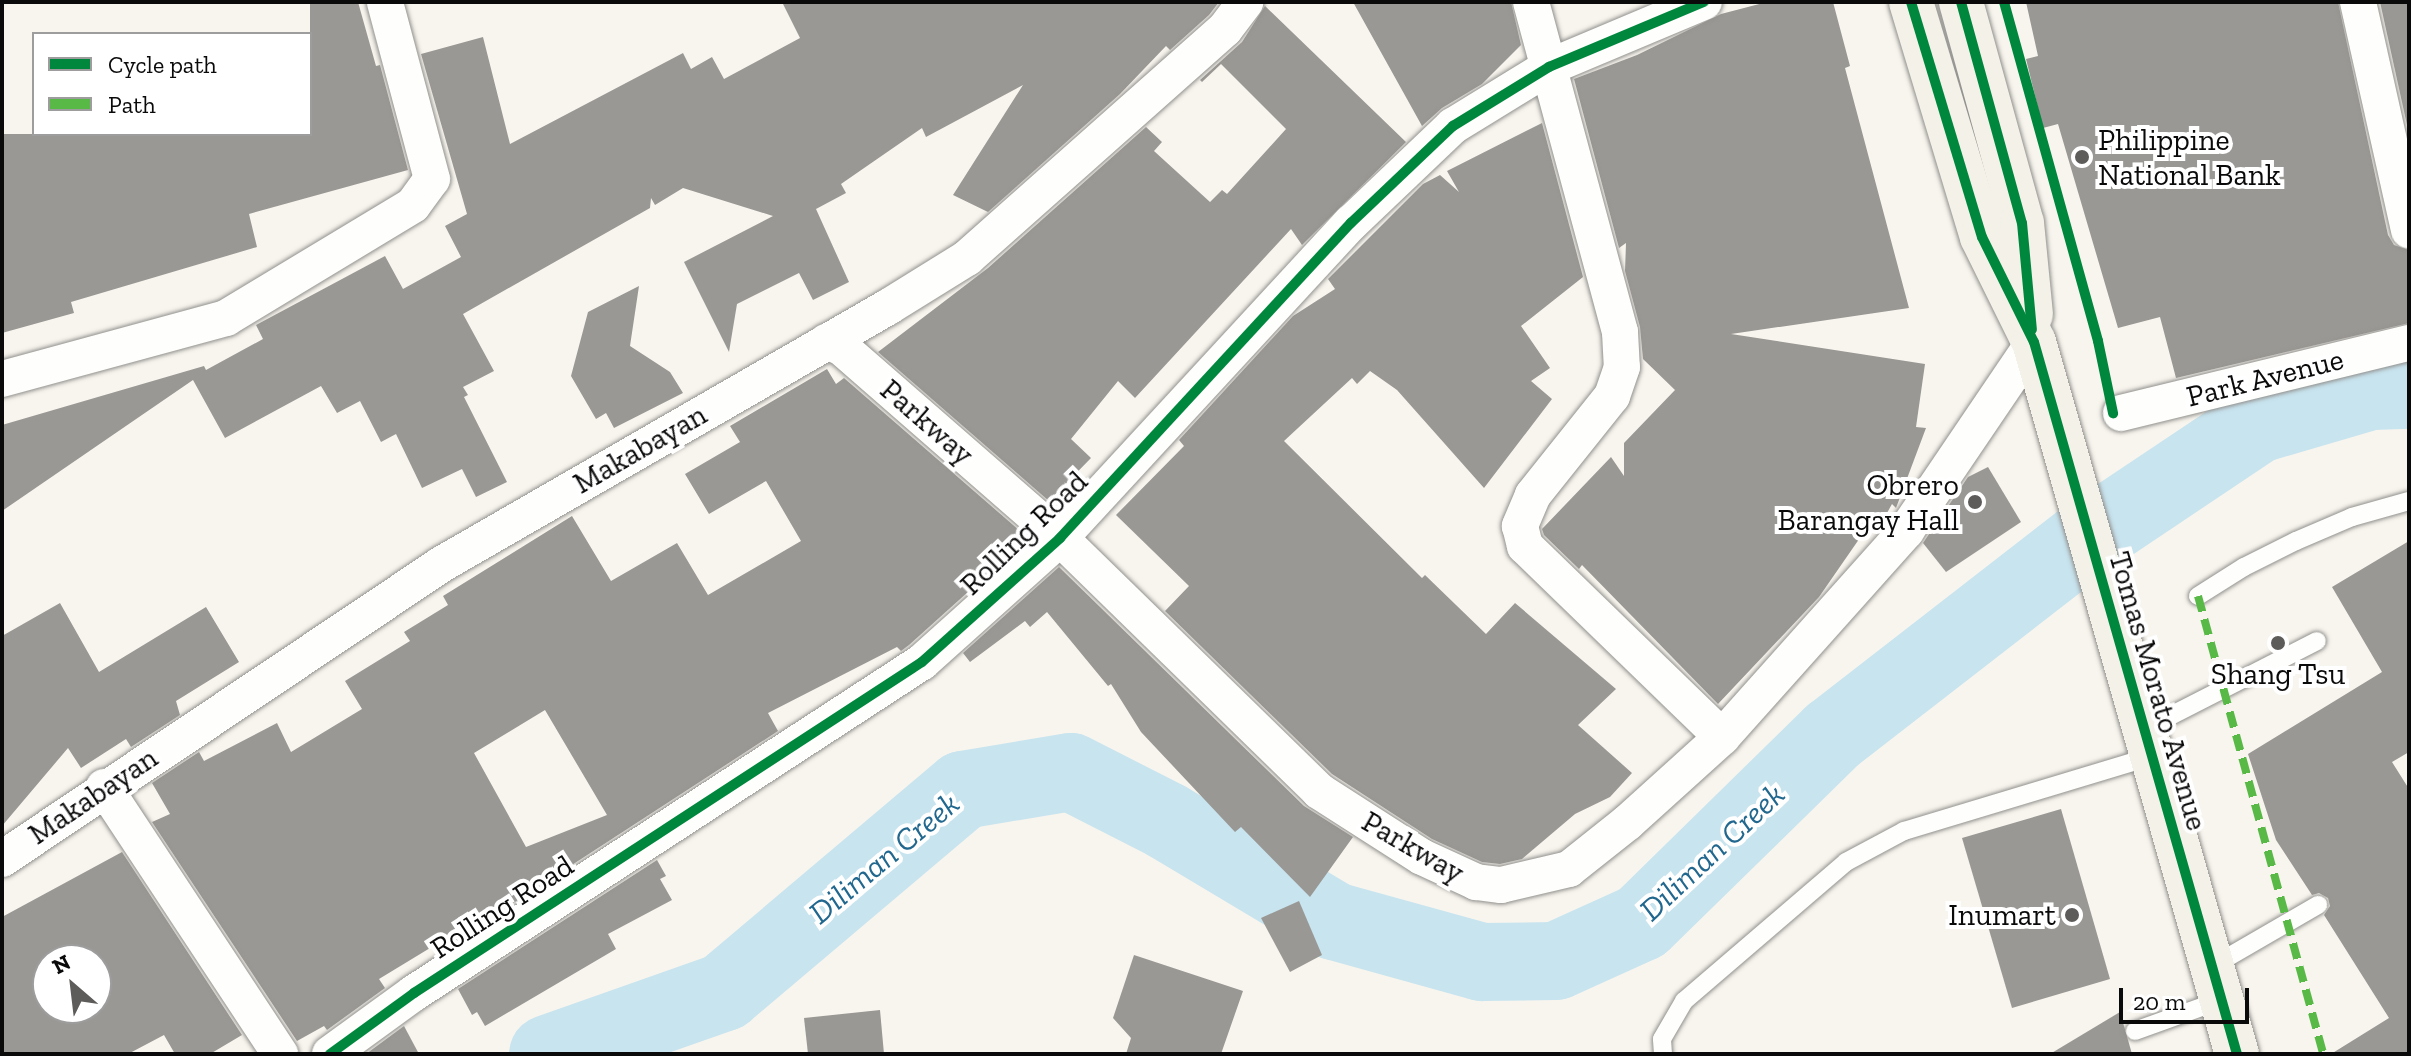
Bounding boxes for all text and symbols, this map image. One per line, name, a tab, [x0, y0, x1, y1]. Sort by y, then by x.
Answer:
legend	[32, 32, 312, 136]
text: Cycle path	[108, 50, 217, 79]
text: Path	[108, 90, 156, 119]
place label: Philippine National Bank	[2098, 122, 2281, 192]
marker: Philippine National Bank	[2073, 148, 2091, 166]
street label: Park Avenue	[2182, 341, 2348, 415]
street label: Parkway	[873, 372, 981, 472]
street label: Makabayan	[567, 397, 713, 501]
street label: Rolling Road	[953, 463, 1095, 603]
place label: Obrero Barangay Hall	[1777, 467, 1959, 538]
marker: Obrero Barangay Hall	[1966, 493, 1984, 511]
street label: Tomas Morato Avenue	[2101, 547, 2215, 835]
marker: Shang Tsu	[2269, 634, 2287, 652]
place label: Shang Tsu	[2210, 656, 2346, 692]
street label: Makabayan	[22, 740, 164, 852]
water label: Diliman Creek	[1632, 775, 1792, 929]
water label: Diliman Creek	[801, 784, 967, 932]
street label: Parkway	[1356, 803, 1470, 891]
street label: Rolling Road	[424, 848, 580, 966]
place label: Inumart	[1948, 897, 2056, 933]
marker: Inumart	[2063, 906, 2081, 924]
north arrow	[32, 944, 112, 1024]
text: N	[48, 948, 75, 980]
scale bar	[2123, 972, 2253, 1022]
text: 20 m	[2133, 987, 2185, 1016]

